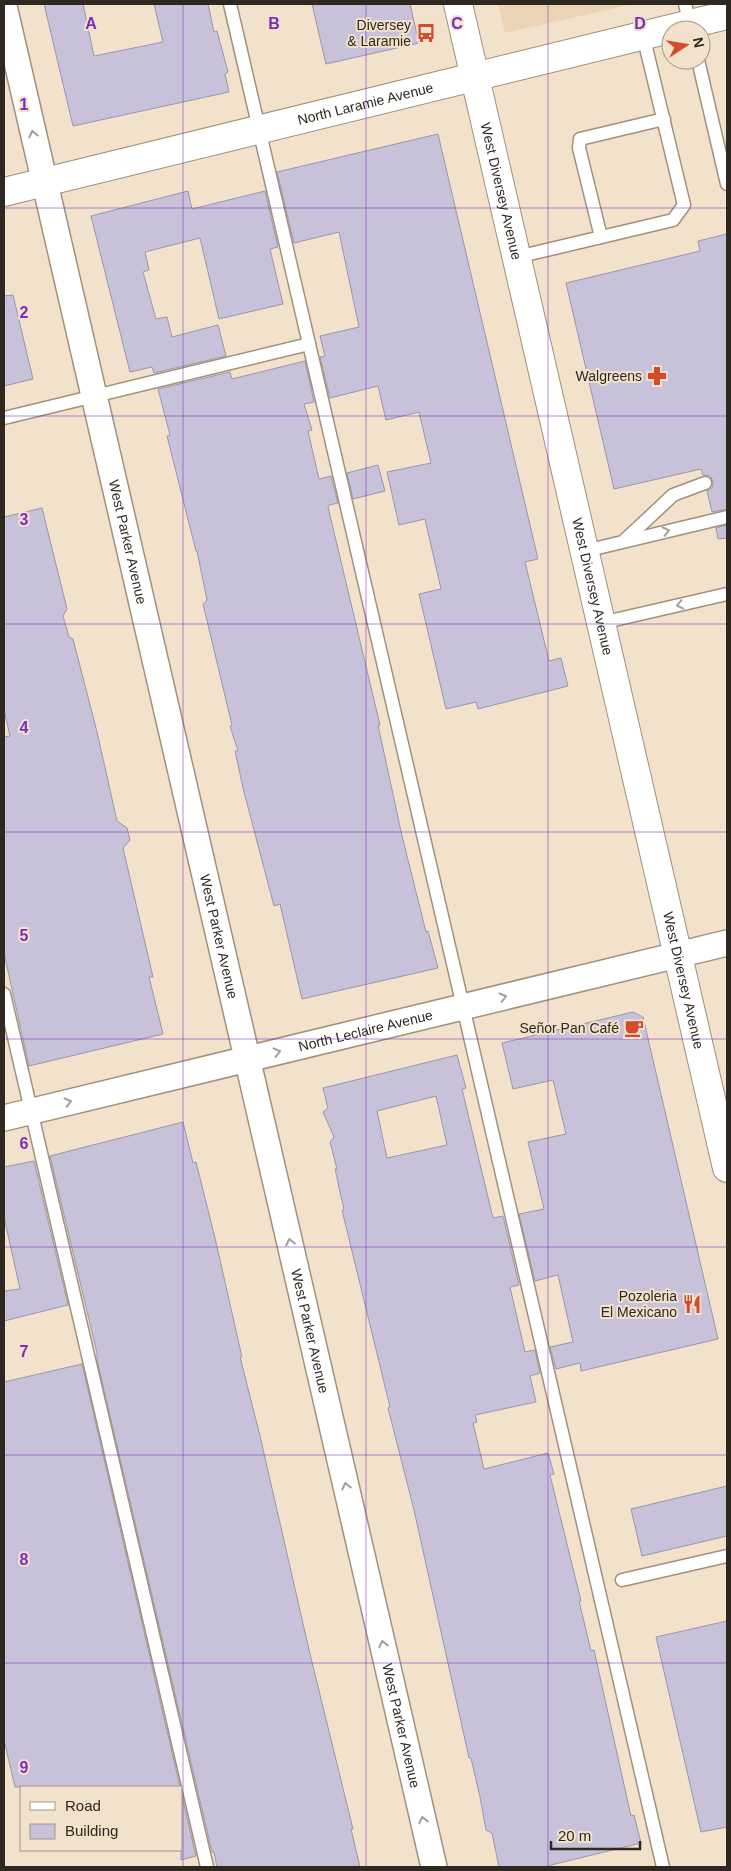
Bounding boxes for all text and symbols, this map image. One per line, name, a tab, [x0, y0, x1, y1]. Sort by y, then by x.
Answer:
text: A	[85, 15, 97, 32]
text: B	[268, 15, 280, 32]
text: C	[451, 15, 463, 32]
text: D	[634, 15, 646, 32]
place label: Diversey & Laramie	[347, 17, 411, 49]
north arrow	[661, 20, 711, 70]
bus stop icon: Diversey & Laramie	[415, 22, 437, 44]
text: N	[690, 36, 708, 49]
street label: North Laramie Avenue	[296, 79, 435, 128]
text: 1	[20, 96, 29, 113]
street label: West Diversey Avenue	[478, 121, 525, 261]
one-way arrow	[28, 130, 39, 139]
text: 2	[20, 304, 29, 321]
pharmacy icon: Walgreens	[646, 365, 668, 387]
place label: Walgreens	[576, 368, 642, 384]
street label: West Parker Avenue	[106, 478, 150, 606]
text: 3	[20, 511, 29, 528]
street label: West Diversey Avenue	[569, 516, 616, 657]
one-way arrow	[662, 526, 671, 537]
one-way arrow	[675, 599, 684, 610]
text: 4	[20, 719, 29, 736]
street label: West Parker Avenue	[197, 873, 241, 1000]
street label: West Diversey Avenue	[660, 910, 707, 1051]
text: 5	[20, 927, 29, 944]
one-way arrow	[499, 992, 508, 1003]
street label: North Leclaire Avenue	[297, 1006, 435, 1054]
cafe icon: Señor Pan Café	[623, 1017, 645, 1039]
place label: Señor Pan Café	[519, 1020, 619, 1036]
one-way arrow	[273, 1047, 282, 1058]
one-way arrow	[64, 1097, 73, 1108]
text: 6	[20, 1135, 29, 1152]
one-way arrow	[285, 1238, 296, 1247]
street label: West Parker Avenue	[288, 1267, 332, 1395]
place label: Pozoleria El Mexicano	[601, 1288, 677, 1320]
restaurant icon: Pozoleria El Mexicano	[681, 1293, 703, 1315]
text: 7	[20, 1343, 29, 1360]
one-way arrow	[341, 1482, 352, 1491]
text: 8	[20, 1551, 29, 1568]
one-way arrow	[378, 1640, 389, 1649]
street label: West Parker Avenue	[379, 1662, 424, 1790]
text: 9	[20, 1759, 29, 1776]
legend	[20, 1786, 182, 1851]
text: Road	[65, 1797, 101, 1814]
one-way arrow	[418, 1815, 429, 1824]
scale bar	[551, 1818, 640, 1850]
text: Building	[65, 1822, 118, 1839]
text: 20 m	[558, 1827, 591, 1844]

